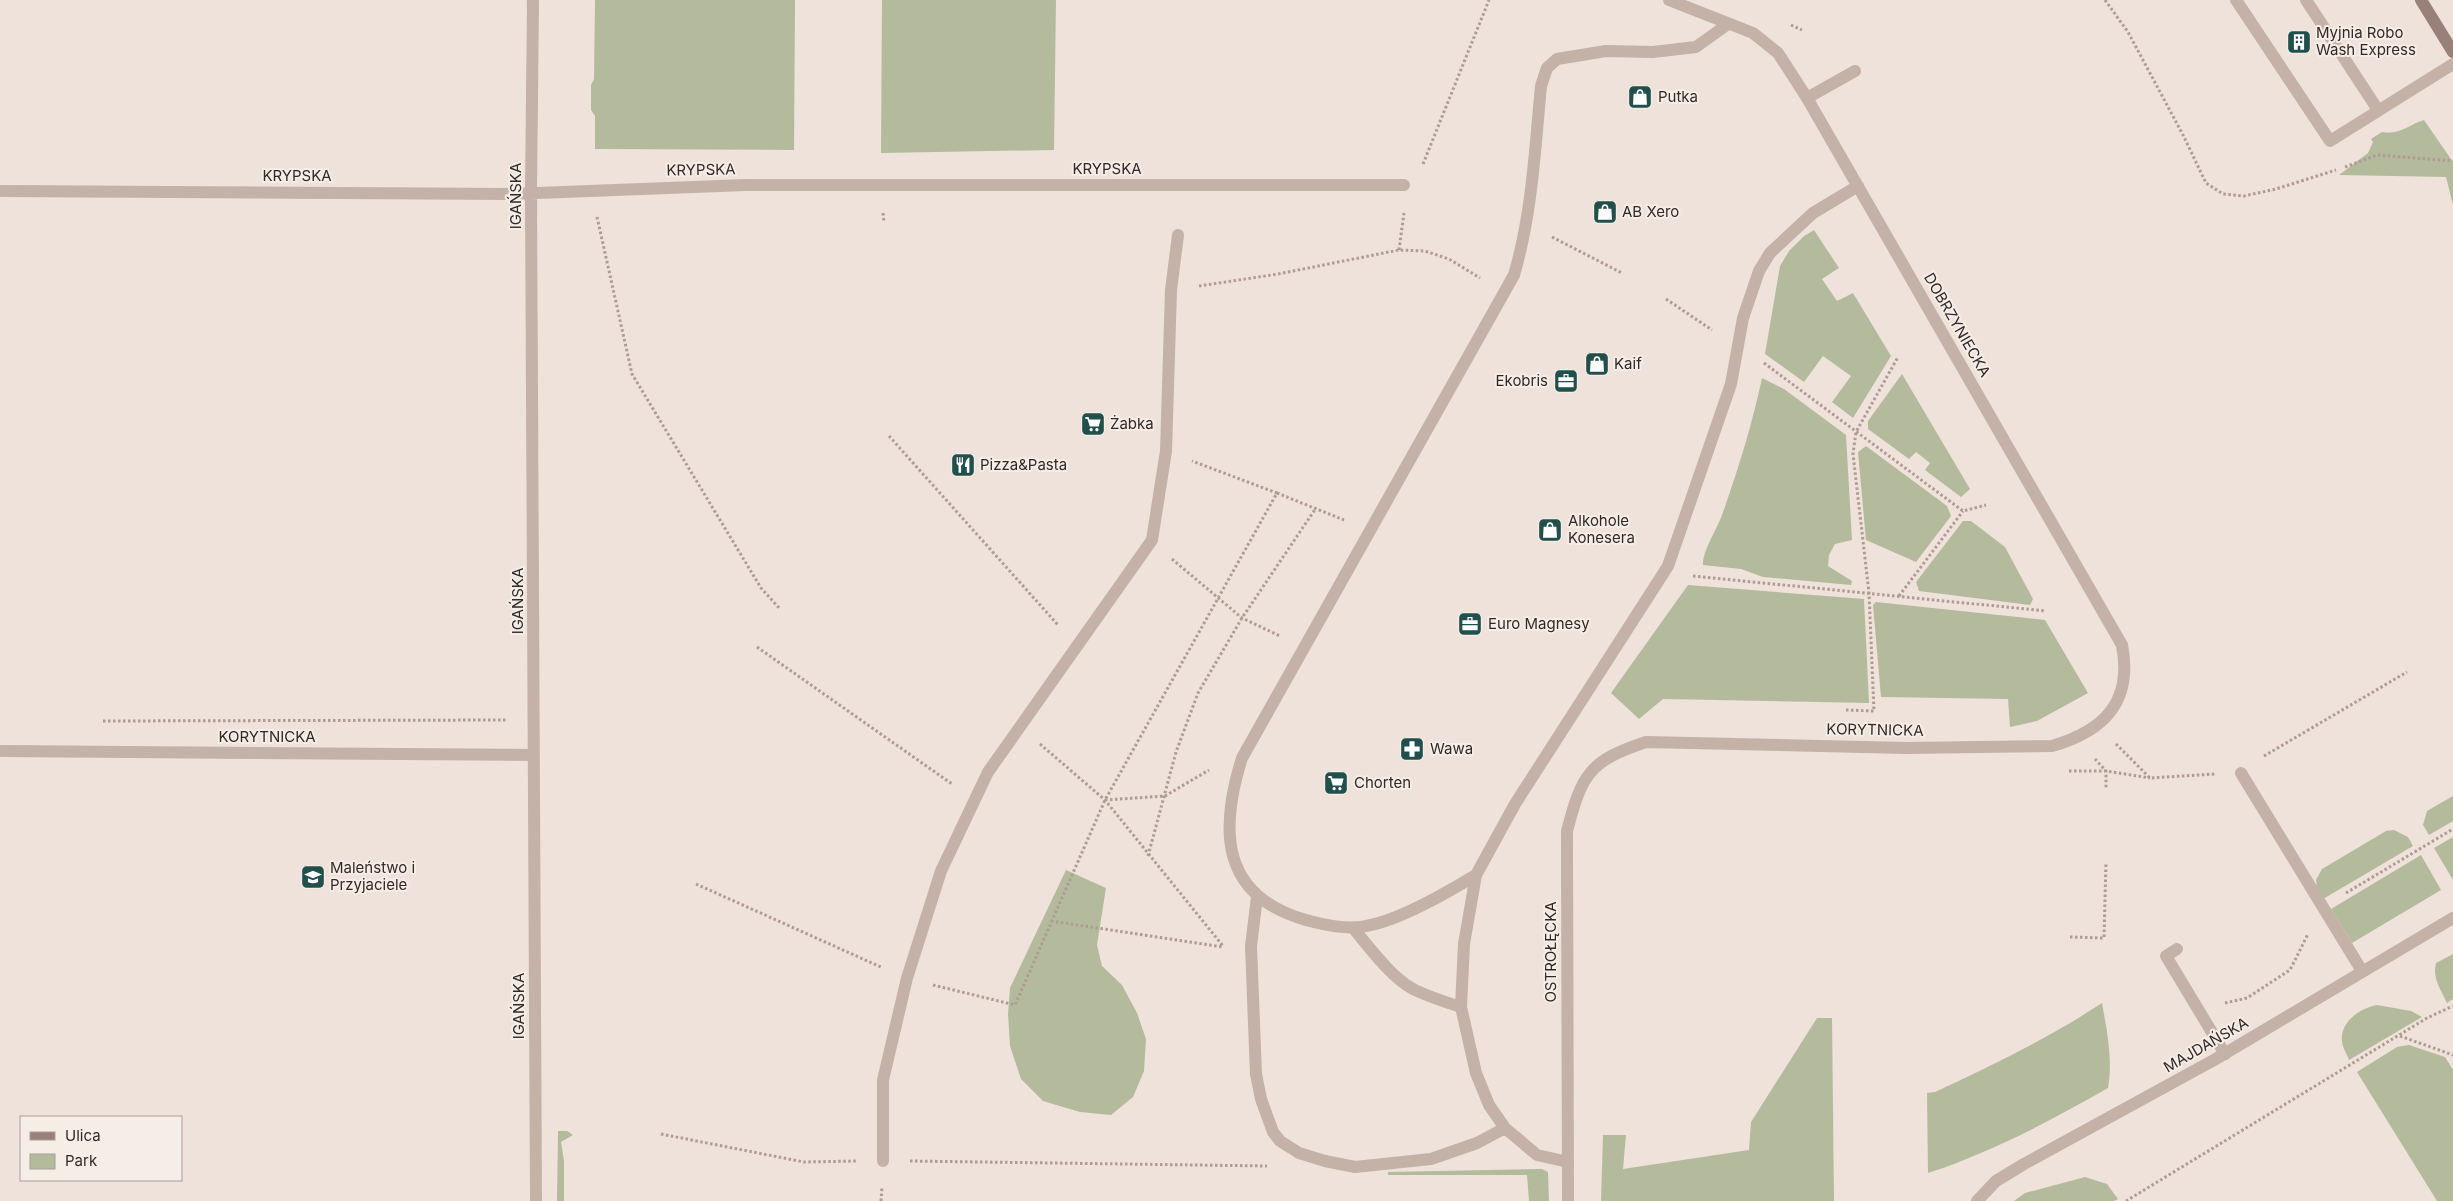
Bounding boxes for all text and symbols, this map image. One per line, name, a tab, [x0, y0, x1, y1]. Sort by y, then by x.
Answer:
place label: Myjnia Robo Wash Express	[2316, 23, 2416, 59]
building icon: Myjnia Robo Wash Express	[2286, 29, 2312, 55]
shop icon: Putka	[1627, 84, 1653, 110]
place label: Putka	[1658, 87, 1698, 106]
street label: KRYPSKA	[666, 159, 736, 180]
street label: KRYPSKA	[1072, 159, 1142, 178]
street label: IGAŃSKA	[506, 163, 525, 229]
street label: KRYPSKA	[262, 166, 332, 185]
shop icon: AB Xero	[1592, 199, 1618, 225]
place label: AB Xero	[1622, 202, 1679, 221]
street label: DOBRZYNIECKA	[1920, 269, 1995, 380]
shop icon: Kaif	[1584, 351, 1610, 377]
place label: Kaif	[1614, 354, 1642, 373]
office icon: Ekobris	[1553, 368, 1579, 394]
place label: Ekobris	[1495, 371, 1548, 390]
supermarket icon: Żabka	[1080, 411, 1106, 437]
place label: Żabka	[1110, 414, 1154, 433]
restaurant icon: Pizza&Pasta	[950, 452, 976, 478]
place label: Pizza&Pasta	[980, 455, 1067, 474]
place label: Alkohole Konesera	[1568, 511, 1635, 547]
shop icon: Alkohole Konesera	[1537, 517, 1563, 543]
street label: IGAŃSKA	[508, 568, 527, 634]
office icon: Euro Magnesy	[1457, 611, 1483, 637]
place label: Euro Magnesy	[1488, 614, 1590, 633]
street label: KORYTNICKA	[1826, 719, 1924, 740]
street label: KORYTNICKA	[218, 727, 316, 746]
pharmacy icon: Wawa	[1399, 736, 1425, 762]
place label: Wawa	[1430, 739, 1473, 758]
supermarket icon: Chorten	[1323, 770, 1349, 796]
place label: Chorten	[1354, 773, 1411, 792]
place label: Maleństwo i Przyjaciele	[330, 858, 415, 894]
school or university icon: Maleństwo i Przyjaciele	[300, 864, 326, 890]
street label: OSTROŁĘCKA	[1541, 901, 1560, 1003]
street label: IGAŃSKA	[509, 973, 528, 1039]
street label: MAJDAŃSKA	[2160, 1013, 2251, 1076]
legend	[20, 1116, 182, 1181]
text: Ulica	[65, 1126, 101, 1145]
text: Park	[65, 1151, 98, 1170]

